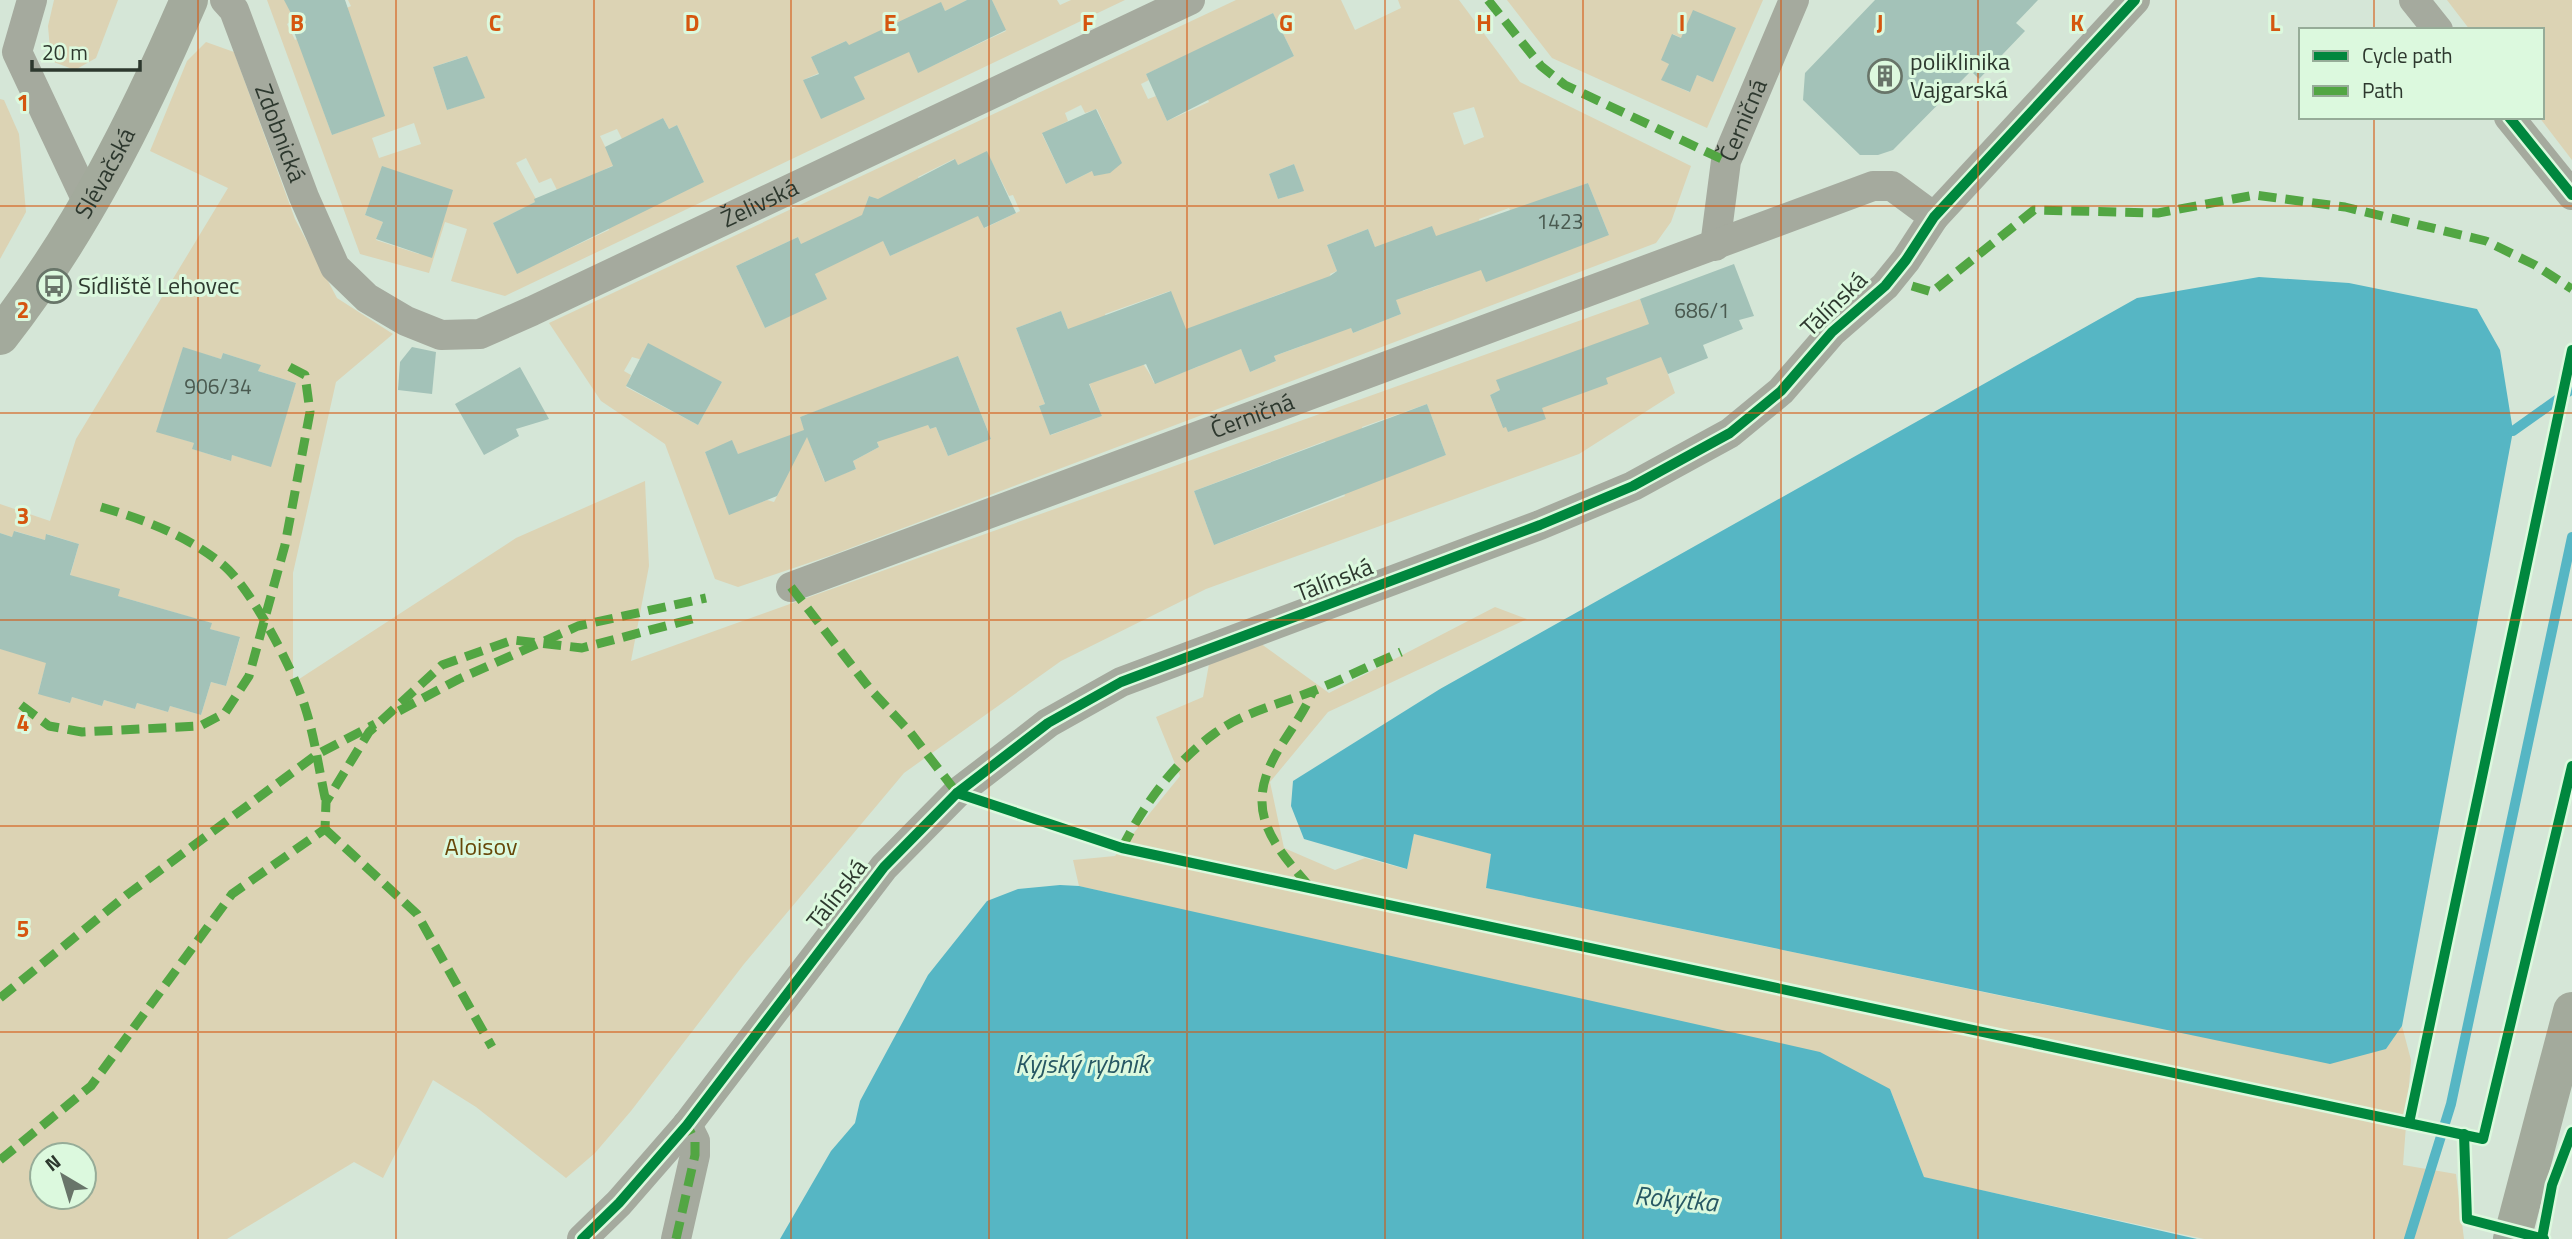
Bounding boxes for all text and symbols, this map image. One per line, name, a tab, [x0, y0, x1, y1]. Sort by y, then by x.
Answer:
text: B	[290, 5, 304, 40]
text: C	[489, 5, 501, 40]
text: D	[685, 5, 699, 40]
text: E	[884, 5, 896, 40]
text: F	[1082, 5, 1094, 40]
text: G	[1279, 5, 1293, 40]
text: H	[1476, 5, 1492, 40]
text: I	[1679, 5, 1685, 40]
text: J	[1877, 5, 1883, 40]
text: K	[2070, 5, 2084, 40]
text: L	[2270, 5, 2281, 40]
scale bar	[32, 28, 140, 72]
legend	[2299, 28, 2544, 119]
text: 20 m	[42, 36, 88, 68]
text: Cycle path	[2362, 39, 2453, 71]
place label: poliklinika Vajgarská	[1910, 43, 2010, 107]
building icon: poliklinika Vajgarská	[1866, 57, 1904, 95]
street label: Černičná	[1709, 73, 1776, 167]
text: Path	[2362, 74, 2404, 106]
street label: Zdobnická	[246, 78, 316, 187]
text: 1	[17, 85, 29, 120]
street label: Slévačská	[65, 121, 144, 225]
street label: Želivská	[715, 169, 804, 236]
house number: 1423	[1536, 205, 1584, 237]
street label: Tálínská	[1792, 262, 1875, 344]
bus stop icon: Sídliště Lehovec	[35, 267, 73, 305]
place label: Sídliště Lehovec	[78, 267, 240, 303]
text: 2	[17, 292, 29, 327]
house number: 686/1	[1674, 294, 1730, 326]
house number: 906/34	[184, 370, 252, 402]
street label: Černičná	[1205, 383, 1299, 447]
text: 3	[17, 498, 29, 533]
street label: Tálínská	[1289, 548, 1378, 610]
text: 4	[17, 705, 29, 740]
park label: Aloisov	[445, 828, 517, 864]
street label: Tálínská	[797, 850, 875, 936]
text: 5	[17, 911, 29, 946]
water label: Kyjský rybník	[1015, 1044, 1152, 1083]
north arrow	[28, 1141, 98, 1211]
text: N	[38, 1147, 66, 1178]
water label: Rokytka	[1633, 1175, 1721, 1222]

